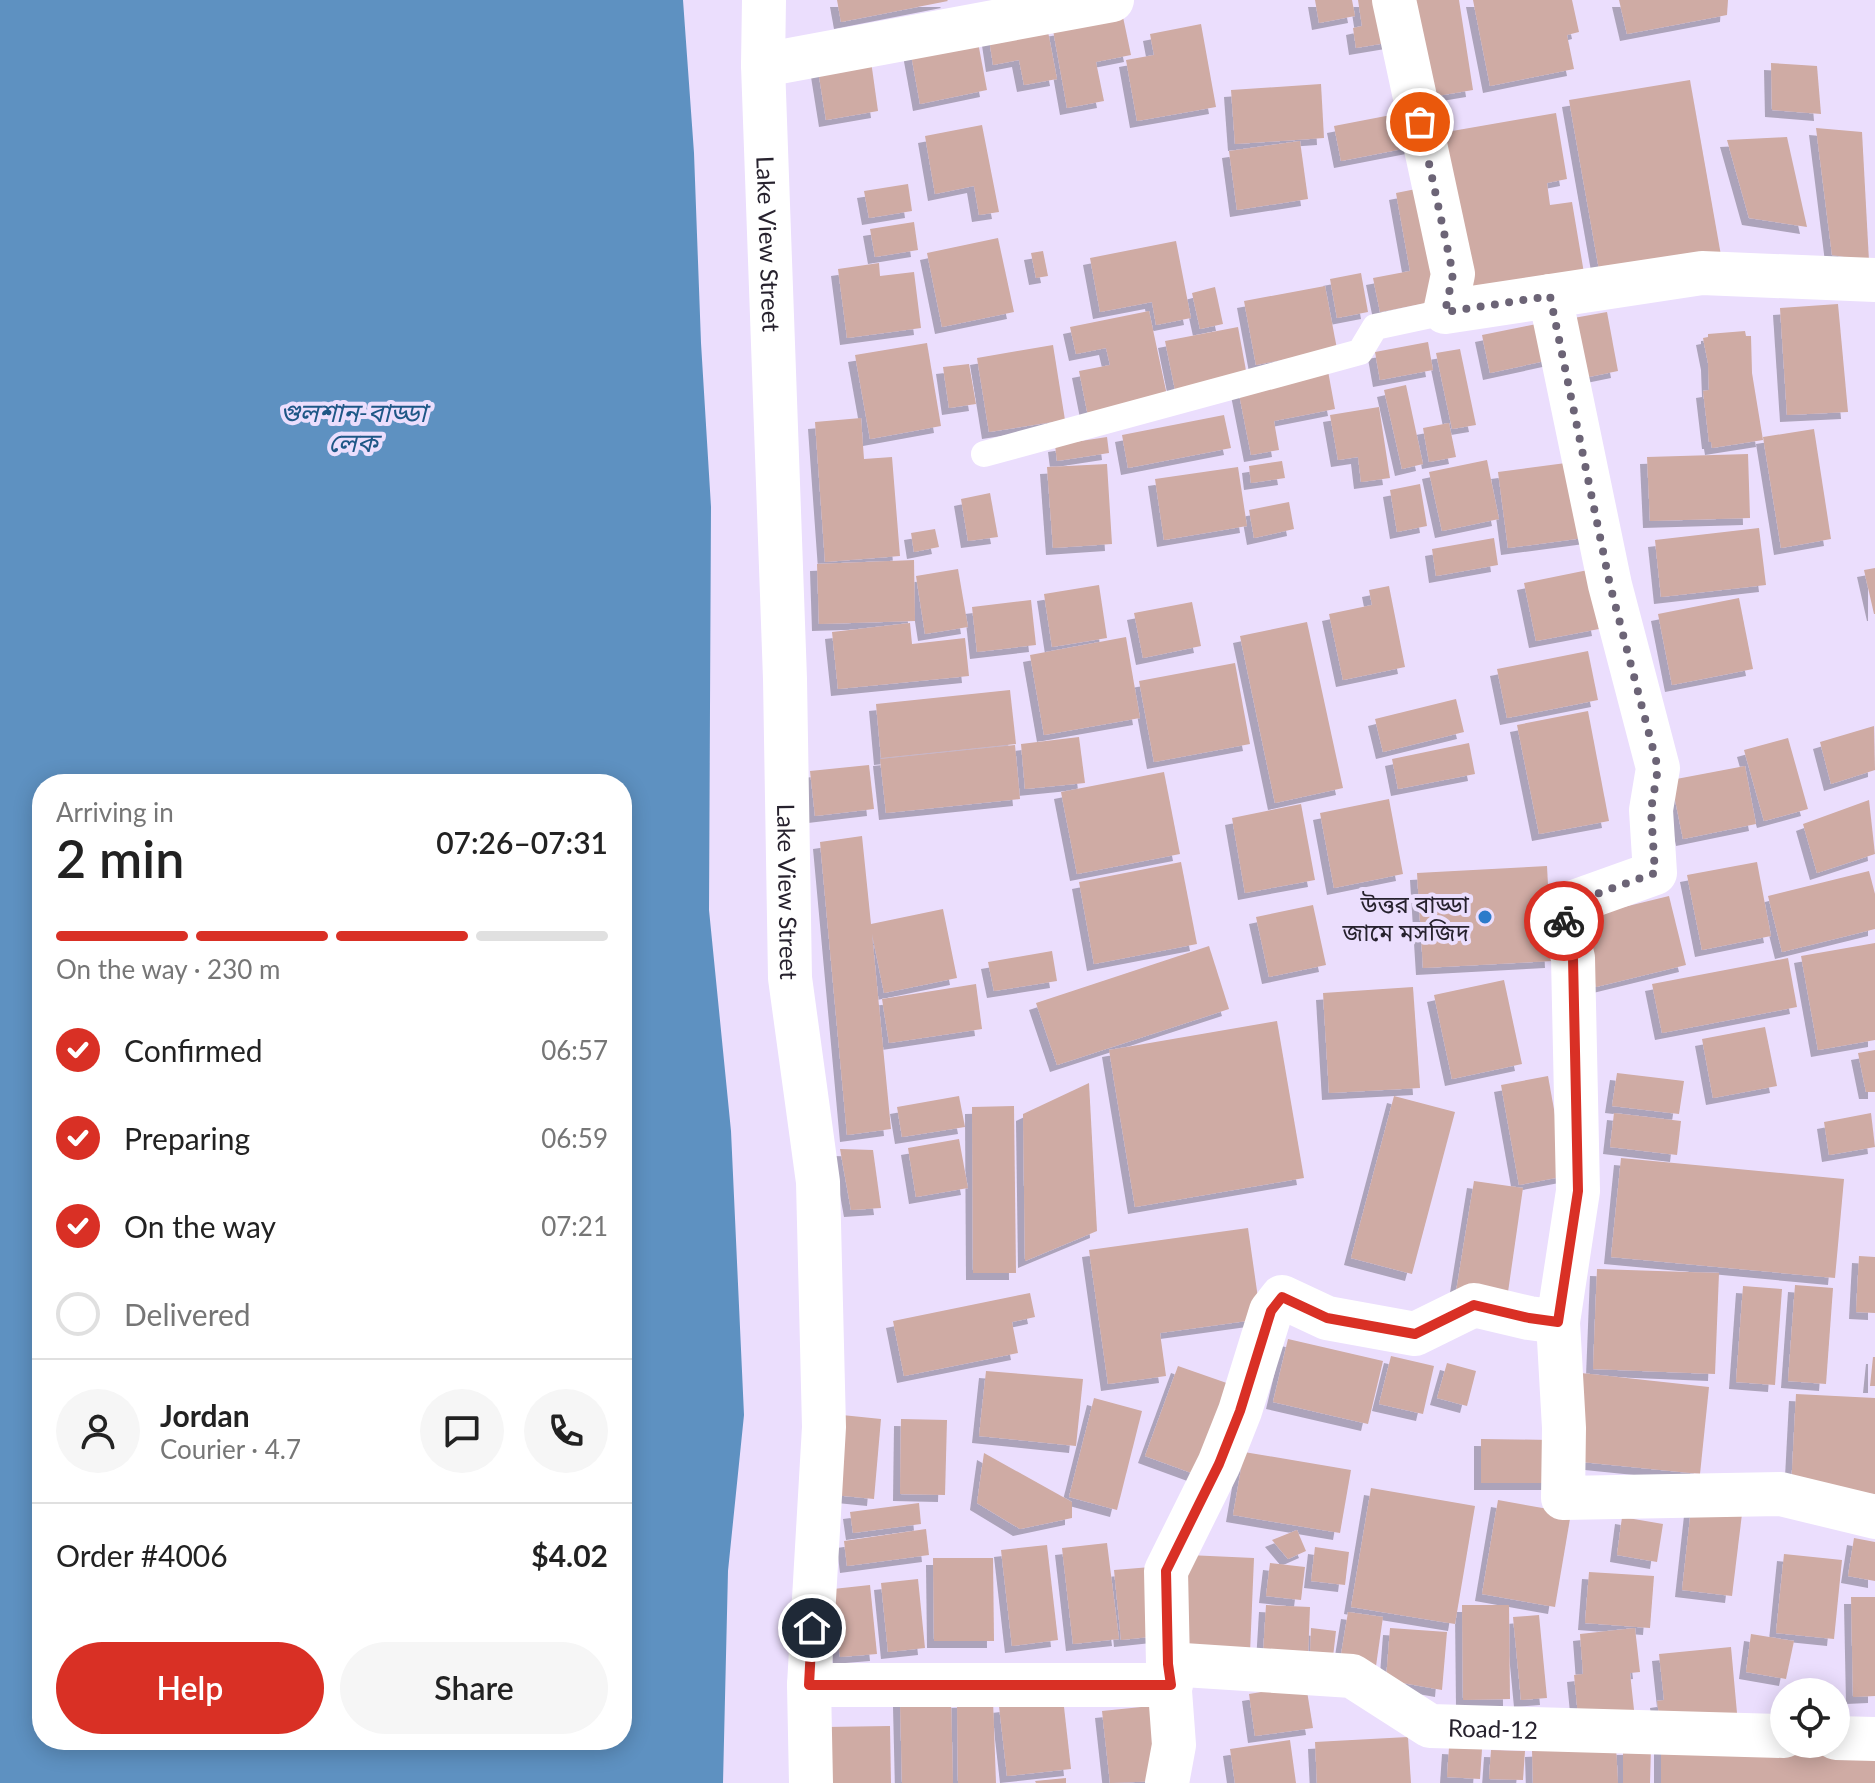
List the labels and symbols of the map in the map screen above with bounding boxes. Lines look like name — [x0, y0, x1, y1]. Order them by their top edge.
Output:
pin — [1386, 88, 1454, 156]
street label: Lake View Street — [752, 155, 787, 333]
water label: গুলশান-বাড্ডা লেক — [280, 396, 431, 458]
street label: Lake View Street — [773, 803, 805, 980]
courier — [1524, 881, 1604, 961]
place label: উত্তর বাড্ডা জামে মসজিদ — [1341, 889, 1470, 946]
marker: উত্তর বাড্ডা জামে মসজিদ — [1476, 908, 1494, 926]
pin — [778, 1594, 846, 1662]
street label: Road-12 — [1448, 1712, 1538, 1744]

